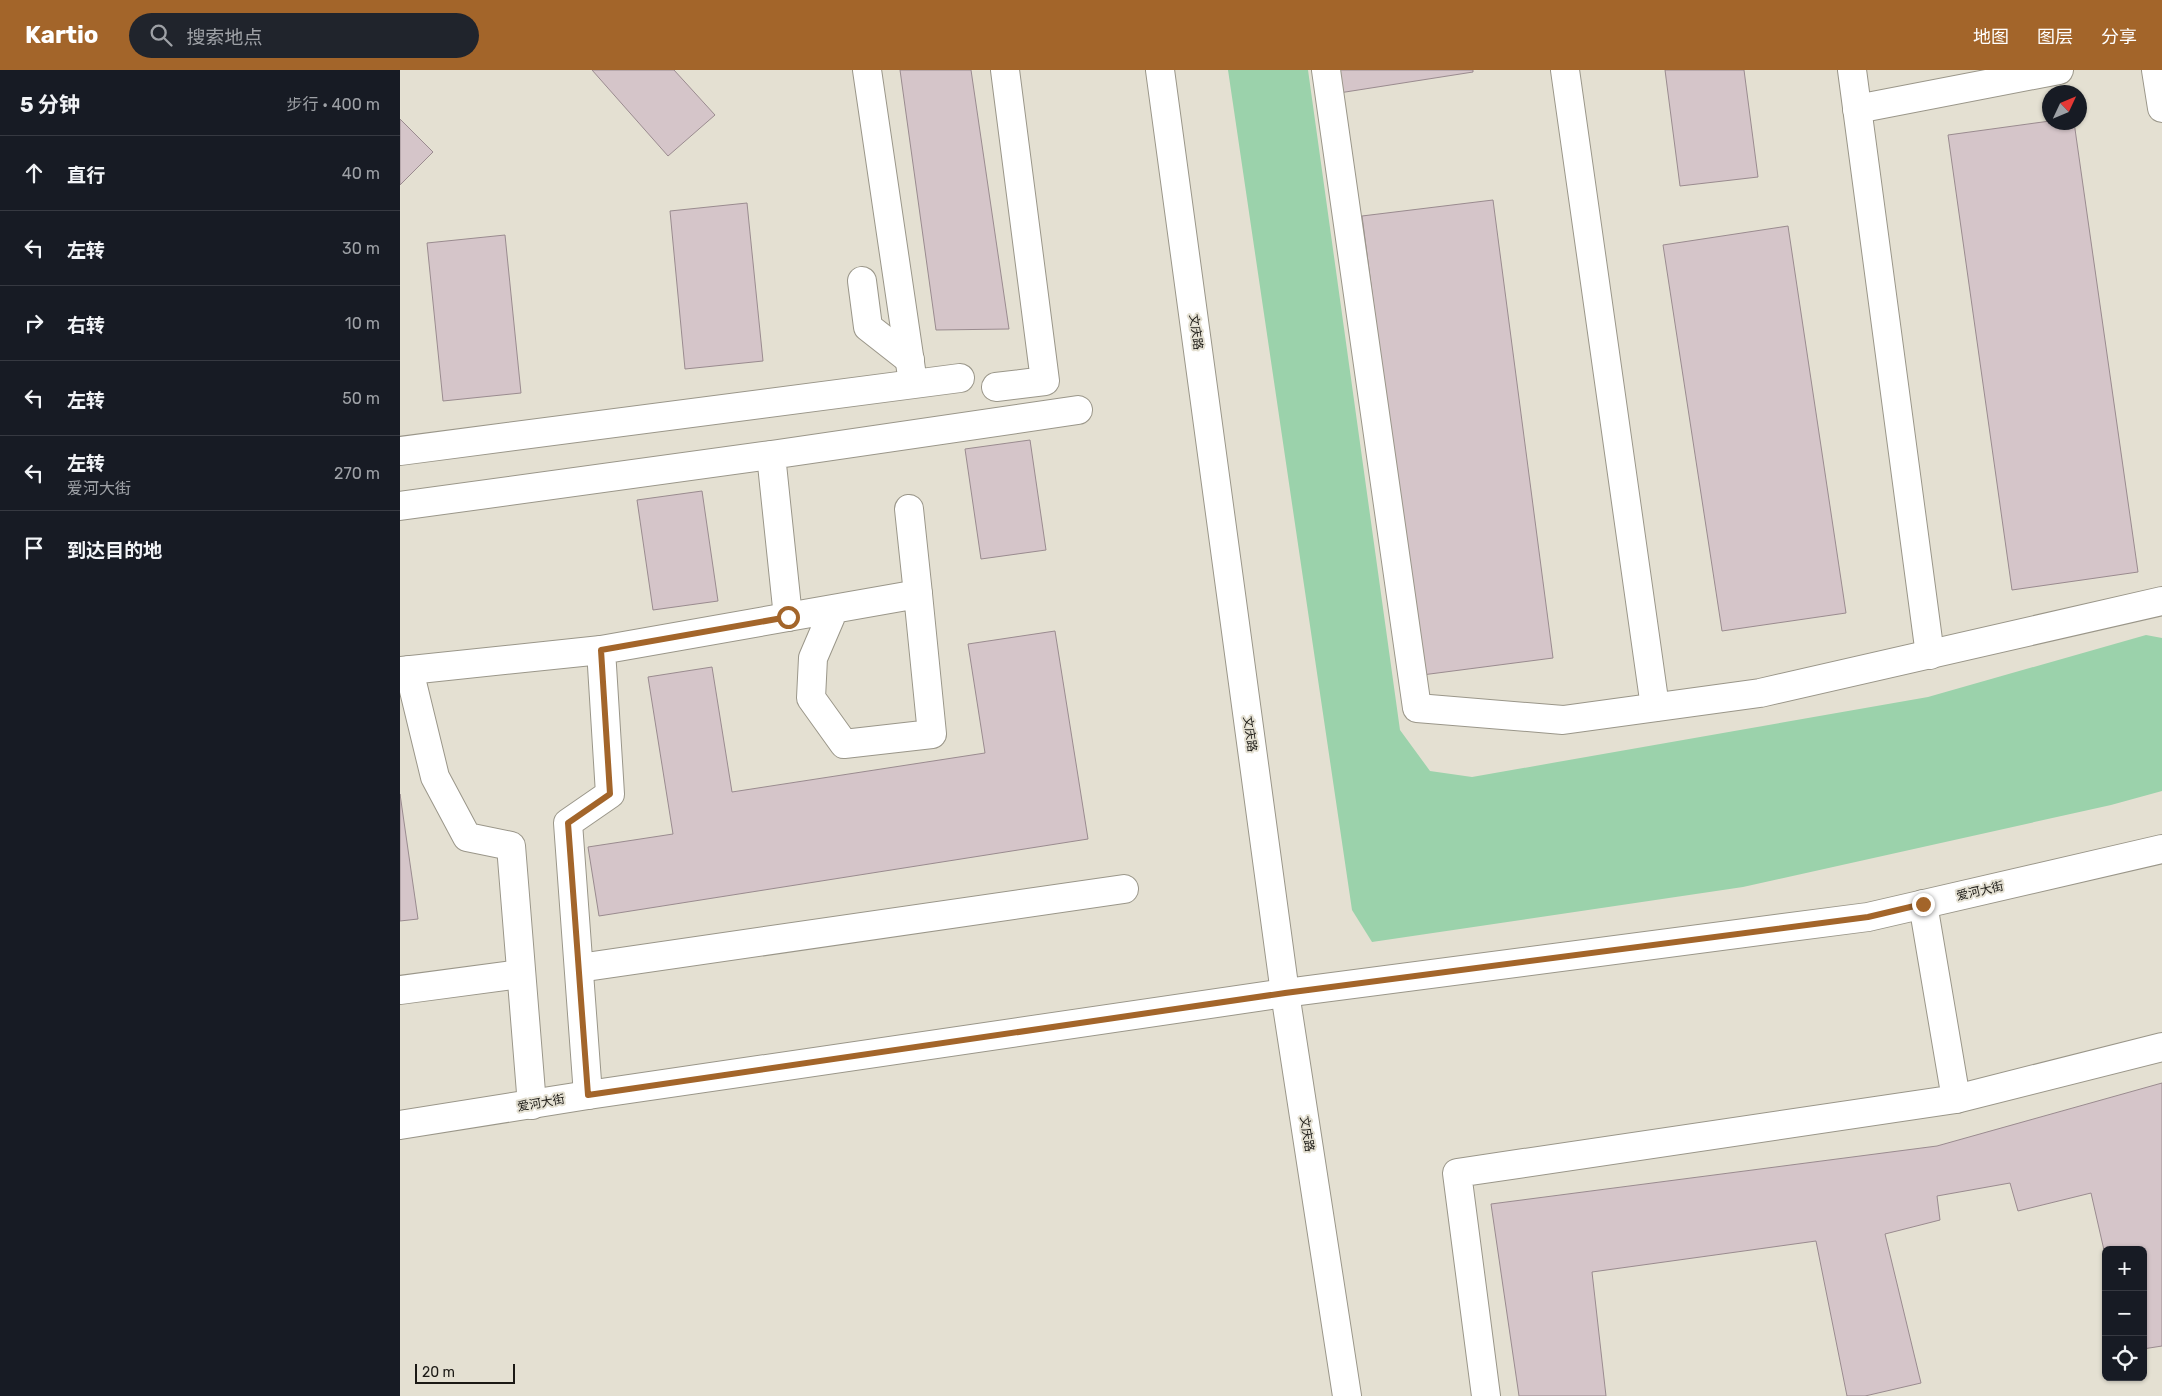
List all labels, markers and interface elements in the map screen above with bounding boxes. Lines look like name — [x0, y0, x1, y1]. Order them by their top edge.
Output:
search box — [129, 13, 479, 58]
text: Kartio — [25, 21, 99, 49]
icon: search — [147, 21, 175, 49]
text: 搜索地点 — [187, 26, 263, 49]
text: 地图 — [1973, 26, 2009, 48]
text: 图层 — [2037, 26, 2073, 48]
text: 分享 — [2101, 26, 2137, 48]
north arrow — [2042, 85, 2087, 130]
text: 5 分钟 — [20, 92, 80, 117]
text: 步行 · 400 m — [286, 95, 380, 114]
icon: ahead — [20, 159, 48, 187]
text: 直行 — [67, 164, 105, 187]
text: 40 m — [342, 164, 380, 183]
icon: left — [20, 234, 48, 262]
text: 左转 — [67, 239, 105, 262]
text: 30 m — [342, 239, 380, 258]
icon: right — [20, 309, 48, 337]
street label: 文庆路 — [1187, 313, 1205, 351]
text: 右转 — [67, 314, 105, 337]
text: 10 m — [345, 314, 380, 333]
icon: left — [20, 384, 48, 412]
text: 左转 — [67, 389, 105, 412]
text: 50 m — [342, 389, 380, 408]
text: 左转 — [67, 452, 105, 475]
icon: left — [20, 459, 48, 487]
text: 270 m — [334, 464, 380, 483]
text: 爱河大街 — [67, 479, 131, 498]
icon: arrive — [20, 534, 48, 562]
text: 到达目的地 — [67, 539, 162, 562]
route start — [777, 606, 800, 629]
street label: 文庆路 — [1241, 715, 1259, 753]
street label: 爱河大街 — [1955, 879, 2005, 903]
route end — [1912, 893, 1935, 916]
street label: 爱河大街 — [516, 1092, 566, 1114]
street label: 文庆路 — [1297, 1115, 1317, 1153]
map controls — [2102, 1246, 2147, 1381]
button: + — [2102, 1246, 2147, 1291]
button: − — [2102, 1291, 2147, 1336]
button: locate — [2102, 1336, 2147, 1381]
scale bar — [415, 1361, 515, 1384]
text: 20 m — [422, 1364, 455, 1381]

